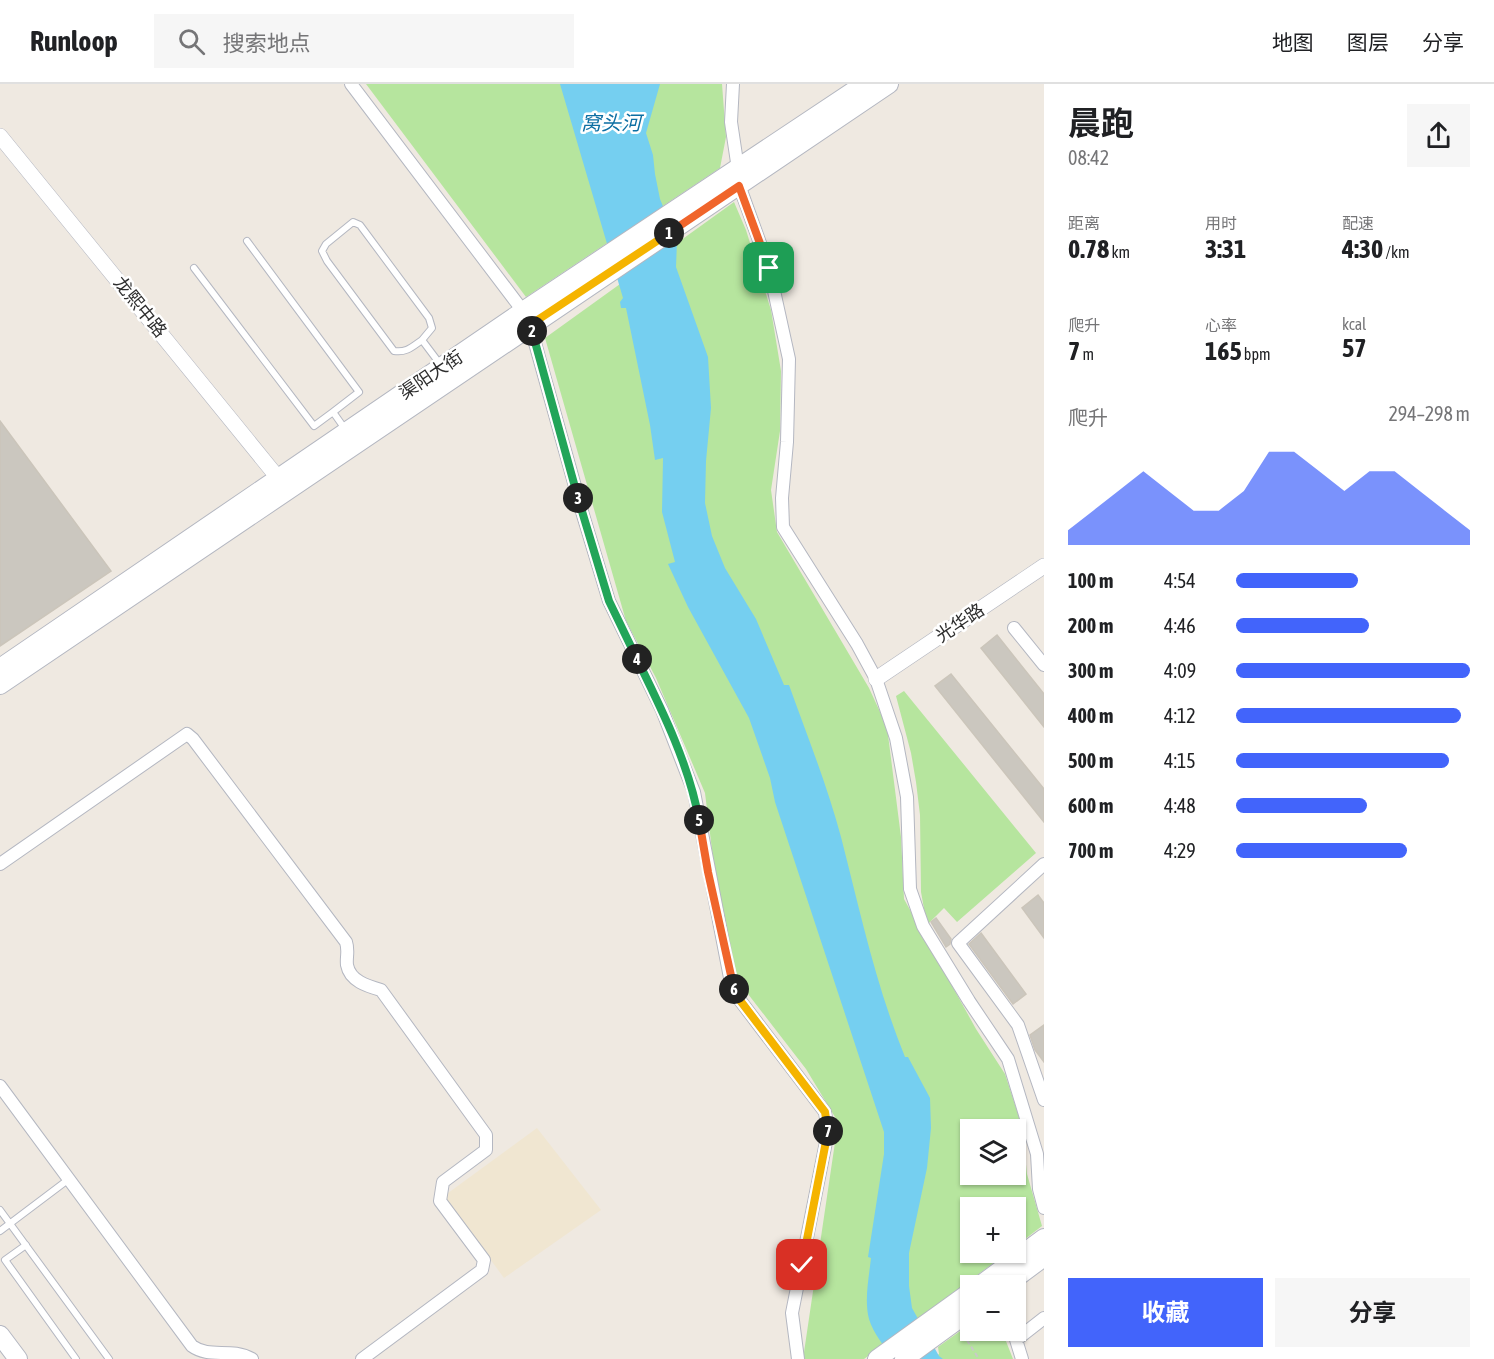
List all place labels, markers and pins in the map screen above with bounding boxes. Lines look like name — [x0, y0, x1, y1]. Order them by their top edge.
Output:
pin: 1 — [654, 218, 684, 248]
pin — [743, 242, 794, 293]
pin: 2 — [517, 316, 547, 346]
pin: 3 — [563, 483, 593, 513]
pin: 4 — [622, 644, 652, 674]
pin: 5 — [684, 805, 714, 835]
pin: 6 — [719, 974, 749, 1004]
pin: 7 — [813, 1116, 843, 1146]
pin — [776, 1239, 827, 1290]

